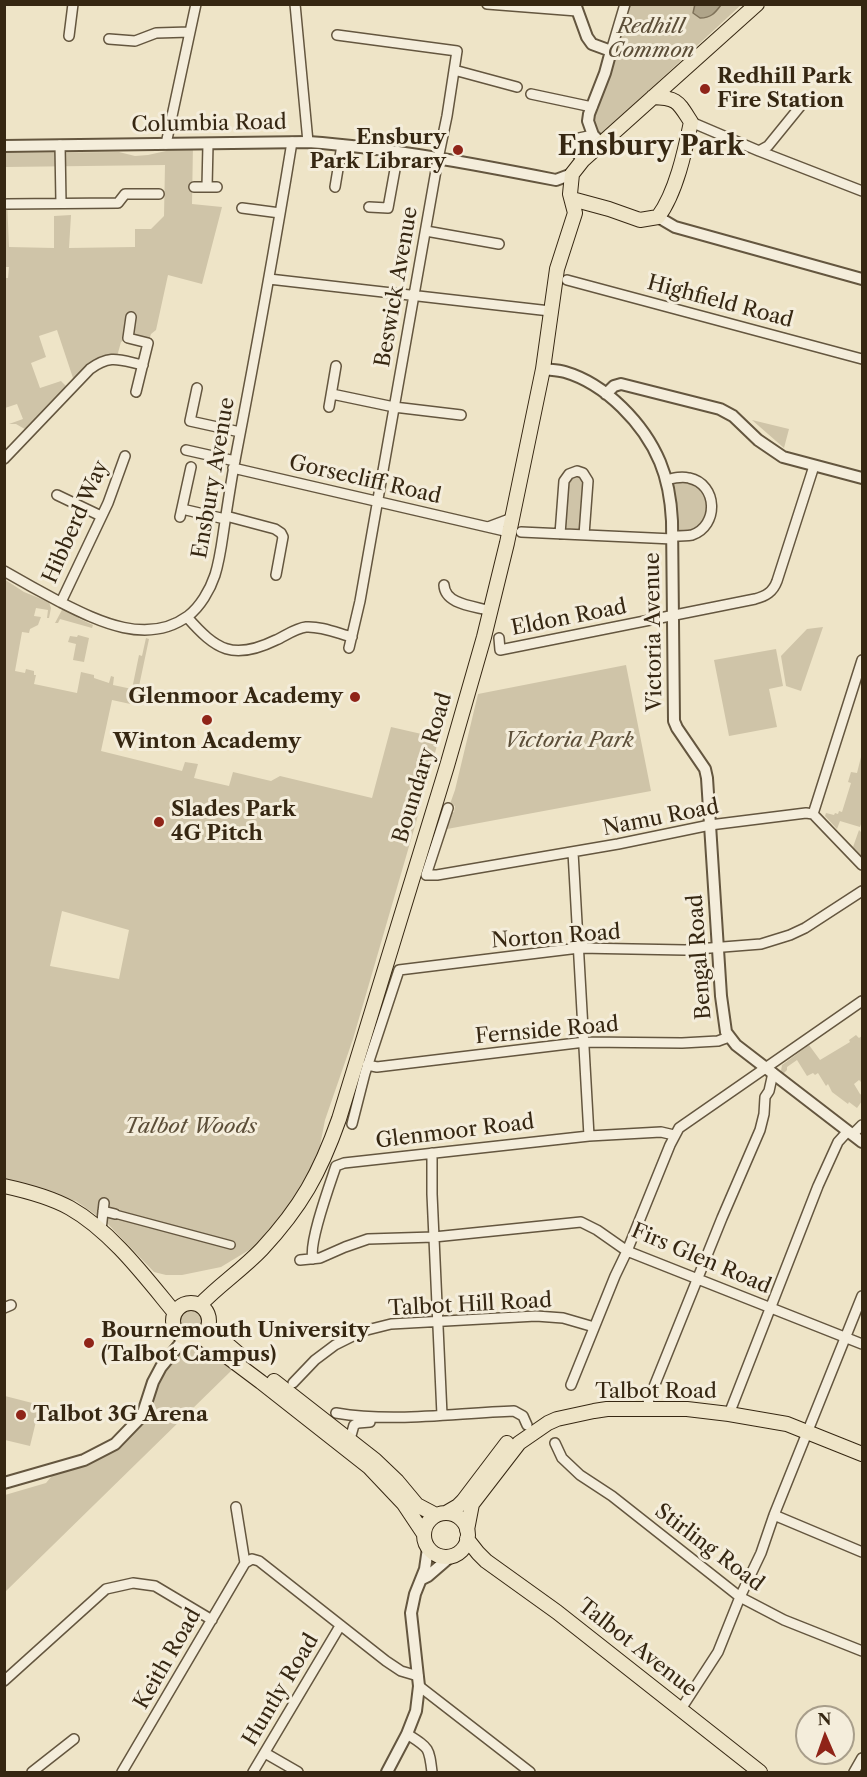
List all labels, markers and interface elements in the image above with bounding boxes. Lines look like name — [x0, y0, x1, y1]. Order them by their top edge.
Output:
park label: Redhill Common — [608, 14, 694, 64]
place label: Redhill Park Fire Station — [717, 64, 852, 114]
marker: Redhill Park Fire Station — [698, 82, 712, 96]
street label: Columbia Road — [131, 110, 287, 138]
place label: Ensbury Park Library — [309, 125, 446, 175]
district label: Ensbury Park — [557, 131, 745, 163]
marker: Ensbury Park Library — [451, 143, 465, 157]
street label: Beswick Avenue — [370, 205, 424, 369]
street label: Highfield Road — [644, 270, 796, 334]
street label: Ensbury Avenue — [187, 395, 241, 561]
street label: Gorsecliff Road — [287, 450, 443, 510]
street label: Hibberd Way — [38, 457, 114, 587]
street label: Victoria Avenue — [640, 552, 668, 712]
street label: Eldon Road — [509, 594, 629, 642]
place label: Glenmoor Academy — [128, 684, 343, 710]
marker: Glenmoor Academy — [348, 690, 362, 704]
street label: Boundary Road — [388, 690, 458, 846]
marker: Winton Academy — [200, 713, 214, 727]
park label: Victoria Park — [504, 728, 634, 754]
place label: Winton Academy — [113, 729, 301, 755]
street label: Namu Road — [601, 794, 721, 842]
place label: Slades Park 4G Pitch — [171, 797, 296, 847]
marker: Slades Park 4G Pitch — [152, 815, 166, 829]
street label: Bengal Road — [683, 894, 717, 1020]
street label: Norton Road — [491, 920, 621, 954]
street label: Fernside Road — [474, 1012, 620, 1050]
street label: Glenmoor Road — [374, 1110, 536, 1154]
park label: Talbot Woods — [125, 1114, 257, 1140]
street label: Firs Glen Road — [627, 1218, 775, 1300]
street label: Talbot Hill Road — [387, 1288, 553, 1322]
place label: Bournemouth University (Talbot Campus) — [101, 1318, 369, 1368]
marker: Bournemouth University (Talbot Campus) — [82, 1336, 96, 1350]
street label: Talbot Road — [595, 1379, 717, 1405]
place label: Talbot 3G Arena — [33, 1402, 208, 1428]
marker: Talbot 3G Arena — [14, 1408, 28, 1422]
street label: Stirling Road — [650, 1499, 768, 1597]
street label: Talbot Avenue — [572, 1594, 702, 1702]
street label: Keith Road — [129, 1604, 207, 1714]
street label: Huntly Road — [238, 1629, 324, 1751]
north arrow — [795, 1705, 855, 1765]
text: N — [817, 1709, 832, 1729]

